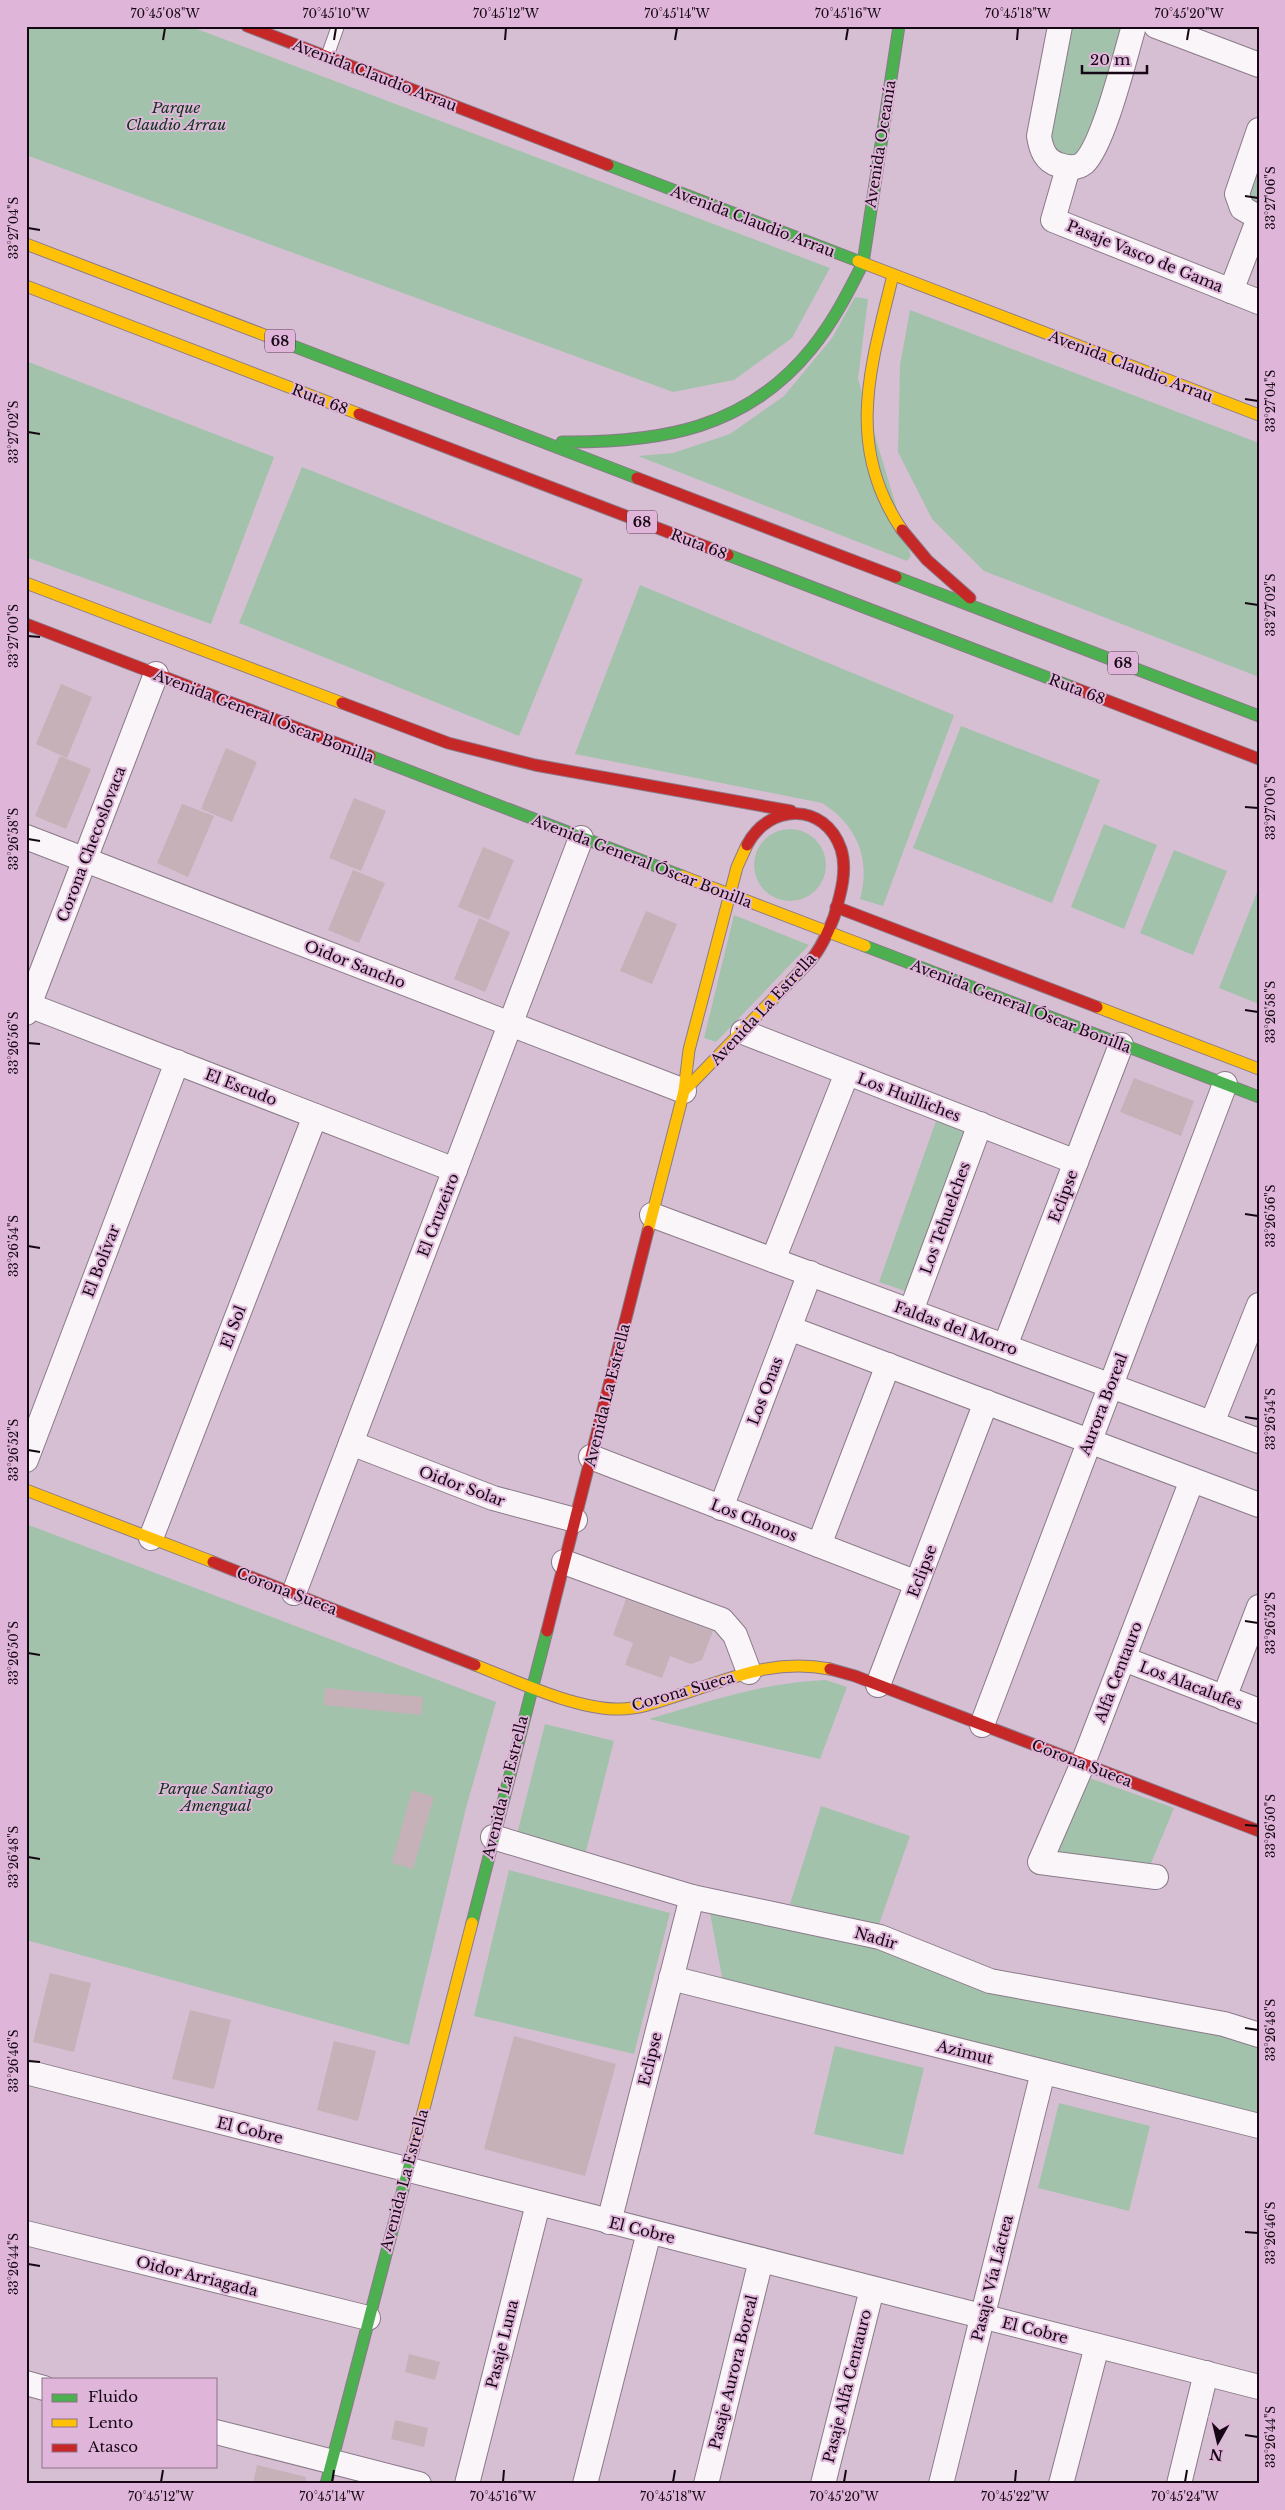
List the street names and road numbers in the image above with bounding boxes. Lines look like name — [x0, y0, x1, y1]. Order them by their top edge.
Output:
street label: Avenida Claudio Arrau — [289, 35, 460, 115]
street label: Avenida Oceanía — [860, 78, 900, 210]
street label: Avenida Claudio Arrau — [667, 181, 838, 261]
street label: Pasaje Vasco de Gama — [1064, 216, 1227, 296]
street label: Avenida Claudio Arrau — [1045, 326, 1216, 406]
road number: 68 — [265, 330, 295, 352]
street label: Ruta 68 — [289, 380, 351, 418]
road number: 68 — [627, 511, 657, 534]
street label: Ruta 68 — [668, 525, 730, 563]
road number: 68 — [1108, 651, 1138, 674]
street label: Avenida General Óscar Bonilla — [150, 665, 378, 767]
street label: Ruta 68 — [1046, 670, 1108, 708]
street label: Corona Checoslovaca — [53, 763, 130, 924]
street label: Avenida General Óscar Bonilla — [528, 810, 756, 912]
street label: Oidor Sancho — [302, 936, 408, 992]
street label: Avenida La Estrella — [705, 948, 820, 1070]
street label: Avenida General Óscar Bonilla — [907, 955, 1135, 1057]
street label: El Escudo — [202, 1065, 280, 1110]
street label: Los Huilliches — [855, 1069, 964, 1126]
street label: Los Tehuelches — [916, 1159, 974, 1277]
street label: Eclipse — [1044, 1167, 1082, 1225]
street label: El Cruzeiro — [413, 1170, 463, 1260]
street label: El Bolívar — [79, 1221, 124, 1300]
street label: Faldas del Morro — [892, 1297, 1020, 1359]
street label: El Sol — [216, 1303, 250, 1351]
street label: Avenida La Estrella — [580, 1321, 634, 1469]
street label: Aurora Boreal — [1074, 1350, 1131, 1459]
street label: Los Onas — [743, 1354, 787, 1428]
street label: Oidor Solar — [416, 1462, 508, 1511]
street label: Los Chonos — [708, 1495, 800, 1545]
street label: Eclipse — [903, 1542, 941, 1600]
street label: Corona Sueca — [234, 1563, 341, 1619]
street label: Alfa Centauro — [1090, 1619, 1146, 1726]
street label: Los Alacalufes — [1137, 1657, 1245, 1713]
street label: Corona Sueca — [629, 1667, 737, 1715]
street label: Avenida La Estrella — [478, 1713, 532, 1861]
street label: Corona Sueca — [1029, 1735, 1136, 1791]
street label: Nadir — [852, 1923, 900, 1953]
street label: Eclipse — [634, 2030, 666, 2088]
street label: Azimut — [934, 2036, 995, 2068]
street label: Avenida La Estrella — [376, 2106, 432, 2254]
street label: El Cobre — [215, 2113, 285, 2147]
street label: Pasaje Vía Láctea — [967, 2212, 1017, 2343]
street label: El Cobre — [607, 2213, 677, 2247]
street label: Oidor Arriagada — [134, 2252, 260, 2300]
street label: Pasaje Aurora Boreal — [705, 2293, 761, 2451]
street label: Pasaje Luna — [482, 2297, 522, 2390]
street label: Pasaje Alfa Centauro — [819, 2307, 875, 2465]
street label: El Cobre — [1000, 2313, 1070, 2347]

